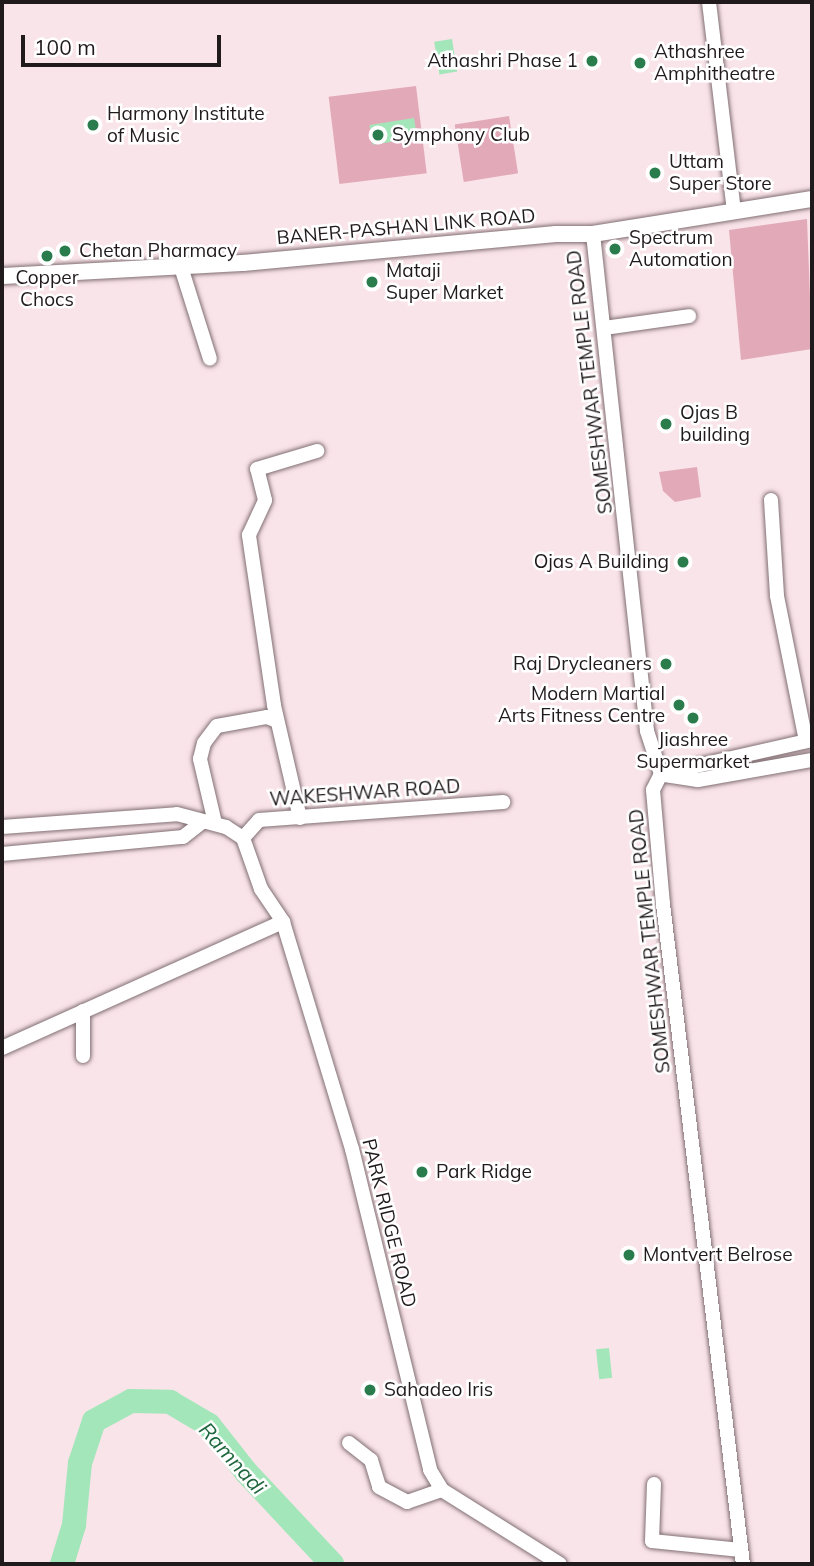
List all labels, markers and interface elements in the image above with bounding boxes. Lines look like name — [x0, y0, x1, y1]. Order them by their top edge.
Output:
scale bar — [24, 21, 224, 65]
text: 100 m — [34, 34, 96, 60]
place label: Athashree Amphitheatre — [654, 41, 775, 85]
place label: Athashri Phase 1 — [427, 50, 578, 72]
marker: Athashri Phase 1 — [584, 53, 600, 69]
marker: Athashree Amphitheatre — [632, 55, 648, 71]
place label: Harmony Institute of Music — [107, 103, 265, 147]
marker: Harmony Institute of Music — [85, 117, 101, 133]
place label: Symphony Club — [392, 124, 530, 146]
marker: Symphony Club — [370, 127, 386, 143]
place label: Uttam Super Store — [669, 151, 772, 195]
marker: Uttam Super Store — [647, 165, 663, 181]
street label: BANER-PASHAN LINK ROAD — [276, 204, 536, 250]
place label: Spectrum Automation — [629, 227, 733, 271]
place label: Chetan Pharmacy — [79, 240, 237, 262]
marker: Spectrum Automation — [607, 241, 623, 257]
marker: Chetan Pharmacy — [57, 243, 73, 259]
marker: Copper Chocs — [39, 248, 55, 264]
street label: SOMESHWAR TEMPLE ROAD — [562, 249, 618, 515]
place label: Mataji Super Market — [386, 260, 504, 304]
place label: Copper Chocs — [15, 267, 79, 311]
marker: Mataji Super Market — [364, 274, 380, 290]
place label: Ojas B building — [680, 402, 750, 446]
marker: Ojas B building — [658, 416, 674, 432]
place label: Ojas A Building — [534, 551, 669, 573]
marker: Ojas A Building — [675, 554, 691, 570]
place label: Raj Drycleaners — [513, 653, 652, 675]
marker: Raj Drycleaners — [658, 656, 674, 672]
place label: Modern Martial Arts Fitness Centre — [498, 683, 665, 727]
marker: Modern Martial Arts Fitness Centre — [671, 697, 687, 713]
marker: Jiashree Supermarket — [685, 710, 701, 726]
place label: Jiashree Supermarket — [637, 729, 749, 773]
street label: WAKESHWAR ROAD — [269, 775, 461, 811]
street label: SOMESHWAR TEMPLE ROAD — [625, 808, 675, 1074]
street label: PARK RIDGE ROAD — [357, 1136, 421, 1310]
place label: Park Ridge — [436, 1161, 532, 1183]
marker: Park Ridge — [414, 1164, 430, 1180]
place label: Montvert Belrose — [643, 1244, 793, 1266]
marker: Montvert Belrose — [621, 1247, 637, 1263]
place label: Sahadeo Iris — [384, 1379, 493, 1401]
marker: Sahadeo Iris — [362, 1382, 378, 1398]
water label: Ramnadi — [194, 1417, 272, 1499]

